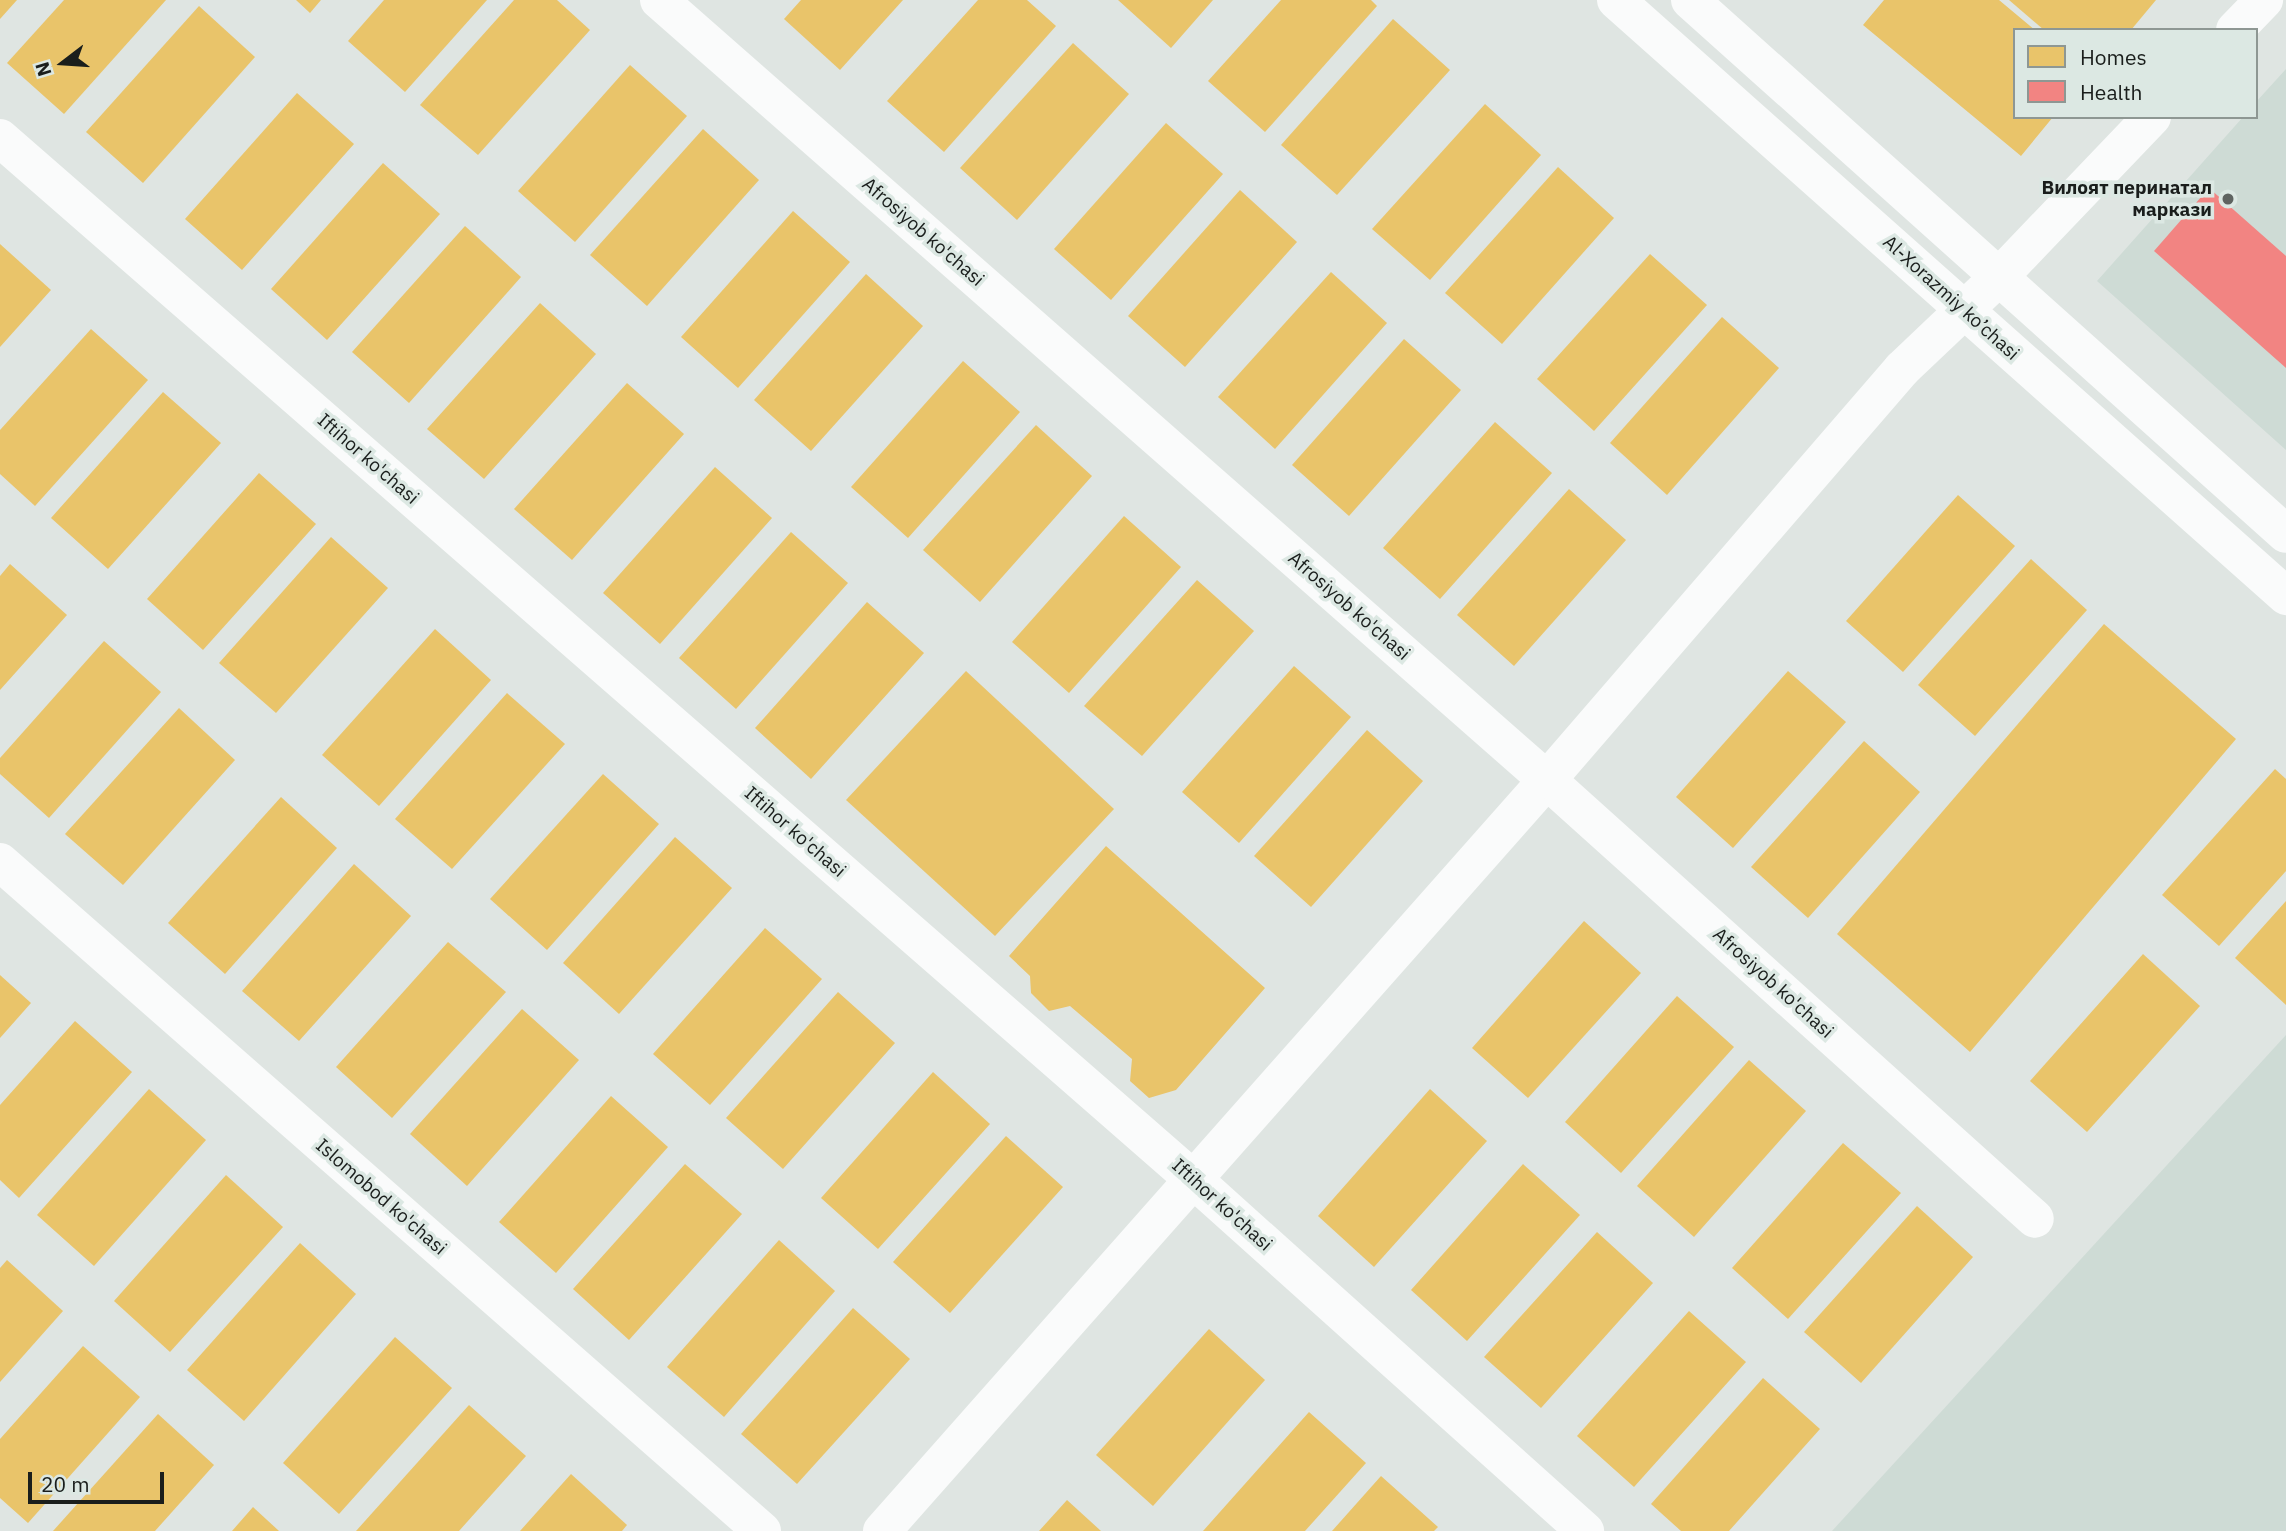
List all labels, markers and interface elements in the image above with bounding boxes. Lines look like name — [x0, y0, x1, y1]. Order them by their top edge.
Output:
north arrow — [28, 28, 98, 98]
legend — [2013, 28, 2258, 119]
text: Homes — [2080, 43, 2147, 71]
text: N — [29, 59, 56, 79]
text: Health — [2080, 78, 2143, 106]
street label: Afrosiyob ko'chasi — [857, 173, 989, 291]
place label: Вилоят перинатал маркази — [2041, 177, 2212, 221]
marker: Вилоят перинатал маркази — [2218, 189, 2238, 209]
street label: Al-Xorazmiy ko’chasi — [1878, 231, 2024, 365]
street label: Iftihor ko'chasi — [313, 409, 423, 509]
street label: Afrosiyob ko'chasi — [1283, 547, 1415, 665]
street label: Iftihor ko'chasi — [740, 782, 850, 882]
street label: Afrosiyob ko'chasi — [1708, 923, 1838, 1043]
street label: Islomobod ko'chasi — [311, 1134, 451, 1260]
street label: Iftihor ko'chasi — [1167, 1154, 1277, 1256]
scale bar — [32, 1458, 168, 1502]
text: 20 m — [41, 1470, 90, 1498]

